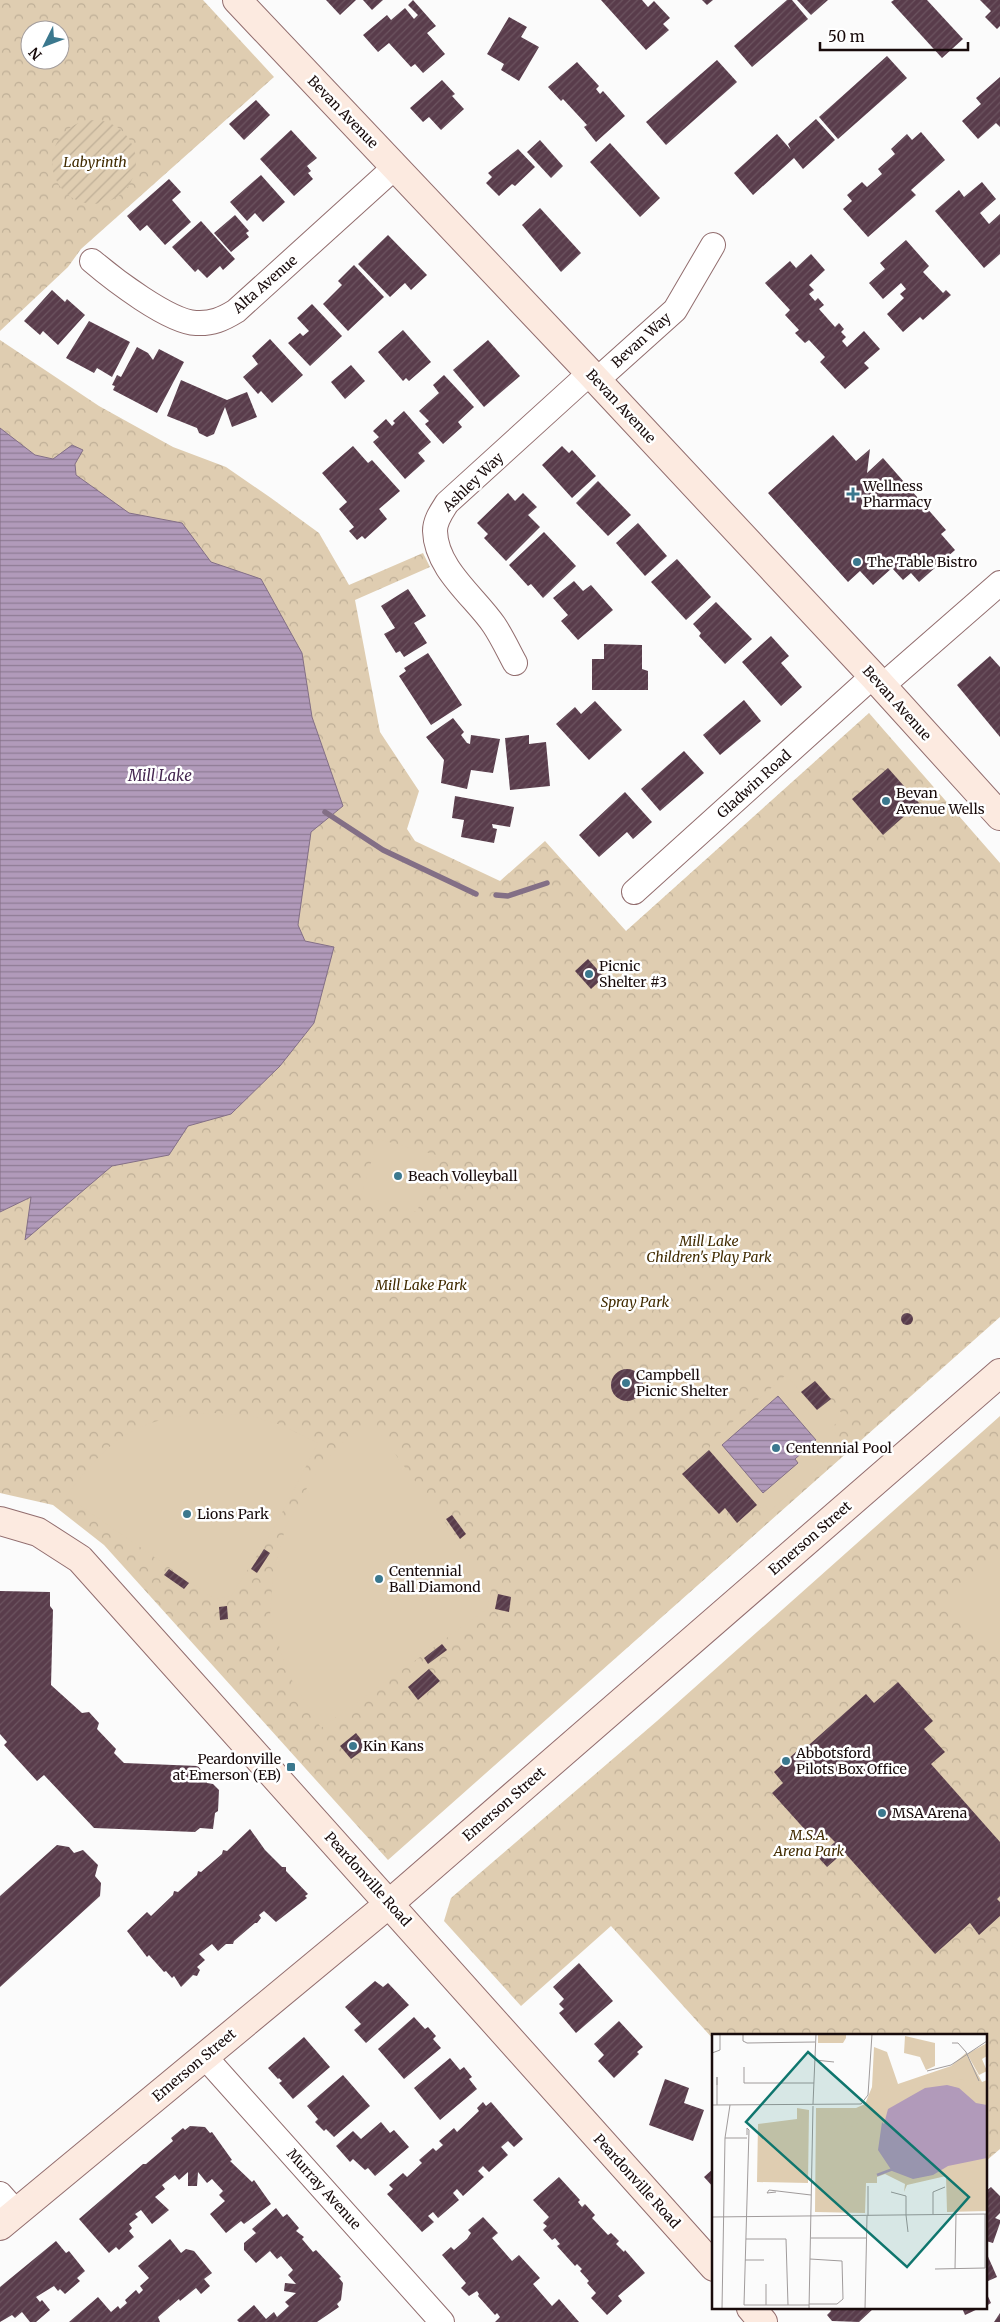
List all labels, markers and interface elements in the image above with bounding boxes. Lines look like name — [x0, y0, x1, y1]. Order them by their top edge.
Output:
north arrow — [20, 20, 70, 70]
scale bar — [820, 20, 968, 52]
text: 50 m — [828, 27, 865, 46]
text: N — [25, 44, 46, 64]
street label: Bevan Avenue — [304, 72, 382, 152]
park label: Labyrinth — [63, 153, 127, 171]
street label: Alta Avenue — [228, 251, 301, 318]
street label: Bevan Way — [608, 308, 675, 371]
street label: Bevan Avenue — [582, 365, 660, 447]
street label: Ashley Way — [438, 448, 508, 516]
place label: Wellness Pharmacy — [862, 477, 932, 511]
marker: Wellness Pharmacy — [847, 488, 859, 500]
place label: The Table Bistro — [867, 553, 977, 571]
marker: The Table Bistro — [851, 556, 863, 568]
street label: Bevan Avenue — [859, 662, 935, 744]
street label: Gladwin Road — [713, 746, 795, 822]
water label: Mill Lake — [127, 766, 192, 785]
place label: Bevan Avenue Wells — [895, 784, 985, 818]
marker: Bevan Avenue Wells — [880, 795, 892, 807]
place label: Picnic Shelter #3 — [599, 957, 667, 991]
marker: Picnic Shelter #3 — [583, 968, 595, 980]
place label: Beach Volleyball — [408, 1167, 518, 1185]
marker: Beach Volleyball — [392, 1170, 404, 1182]
park label: Mill Lake Children's Play Park — [646, 1232, 772, 1266]
park label: Mill Lake Park — [374, 1276, 467, 1294]
park label: Spray Park — [601, 1293, 670, 1311]
place label: Campbell Picnic Shelter — [636, 1366, 728, 1400]
marker: Campbell Picnic Shelter — [620, 1377, 632, 1389]
place label: Centennial Pool — [786, 1439, 893, 1457]
marker: Centennial Pool — [770, 1442, 782, 1454]
street label: Emerson Street — [765, 1497, 855, 1579]
place label: Lions Park — [197, 1505, 269, 1523]
marker: Lions Park — [181, 1508, 193, 1520]
place label: Centennial Ball Diamond — [389, 1562, 481, 1596]
marker: Centennial Ball Diamond — [373, 1573, 385, 1585]
place label: Kin Kans — [363, 1737, 424, 1755]
marker: Kin Kans — [347, 1740, 359, 1752]
place label: Abbotsford Pilots Box Office — [795, 1744, 907, 1778]
place label: Peardonville at Emerson (EB) — [173, 1750, 281, 1784]
marker: Abbotsford Pilots Box Office — [780, 1755, 792, 1767]
marker: Peardonville at Emerson (EB) — [285, 1761, 297, 1773]
street label: Emerson Street — [459, 1763, 549, 1845]
place label: MSA Arena — [892, 1804, 968, 1822]
marker: MSA Arena — [876, 1807, 888, 1819]
park label: M.S.A. Arena Park — [773, 1826, 845, 1860]
street label: Peardonville Road — [321, 1828, 416, 1930]
street label: Emerson Street — [148, 2024, 240, 2105]
inset map — [712, 2034, 988, 2310]
street label: Peardonville Road — [590, 2130, 685, 2232]
street label: Murray Avenue — [283, 2145, 365, 2233]

